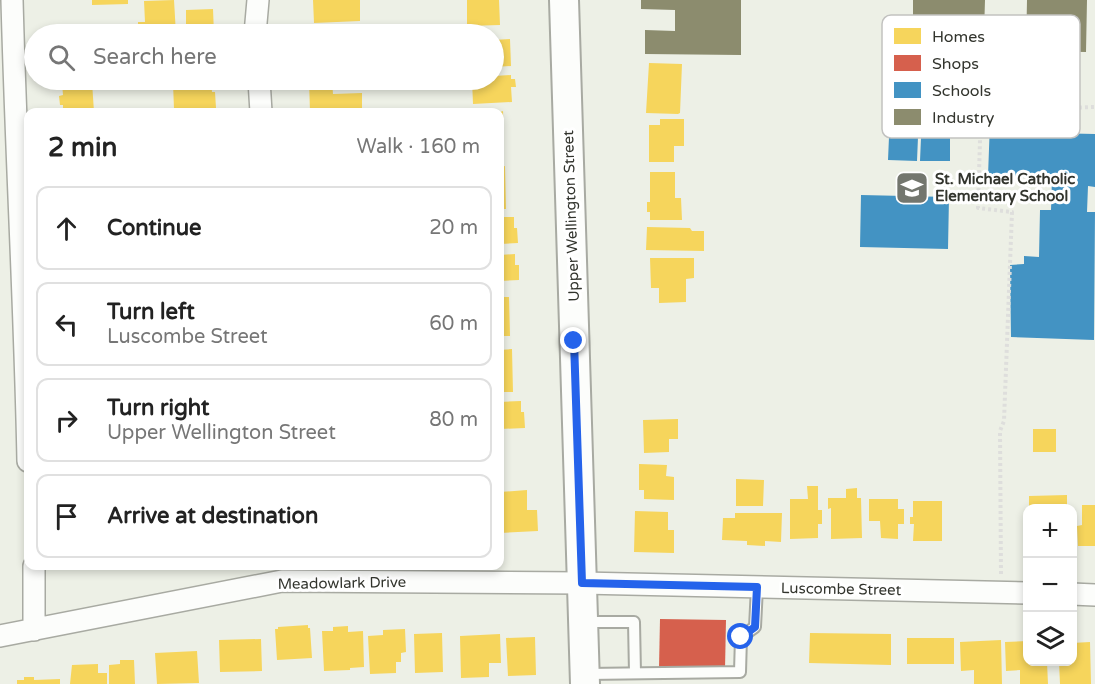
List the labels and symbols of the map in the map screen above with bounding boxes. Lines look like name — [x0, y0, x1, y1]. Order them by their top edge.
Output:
legend — [882, 15, 1080, 138]
text: Homes — [932, 27, 985, 47]
text: Shops — [932, 54, 979, 74]
text: Schools — [932, 81, 991, 101]
text: Industry — [932, 108, 995, 128]
street label: Upper Wellington Street — [559, 130, 583, 302]
school or university icon: St. Michael Catholic Elementary School — [894, 170, 930, 206]
place label: St. Michael Catholic Elementary School — [935, 170, 1075, 206]
route end — [560, 327, 586, 353]
street label: Meadowlark Drive — [278, 573, 406, 593]
street label: Luscombe Street — [781, 579, 902, 599]
route start — [727, 623, 753, 649]

